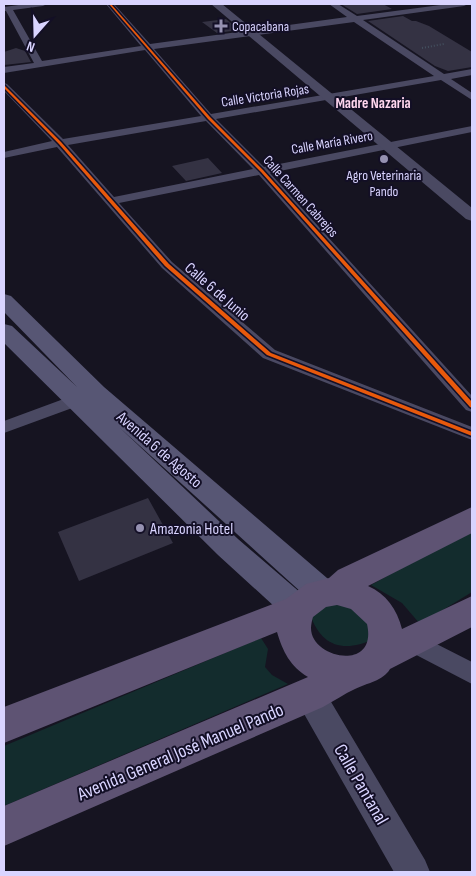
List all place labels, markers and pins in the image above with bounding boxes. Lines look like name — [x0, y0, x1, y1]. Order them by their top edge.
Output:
place label: Copacabana — [232, 18, 289, 35]
marker: Copacabana — [214, 19, 228, 33]
marker: Agro Veterinaria Pando — [378, 153, 390, 165]
place label: Agro Veterinaria Pando — [346, 167, 421, 200]
place label: Amazonia Hotel — [149, 520, 233, 539]
marker: Amazonia Hotel — [134, 522, 146, 534]

